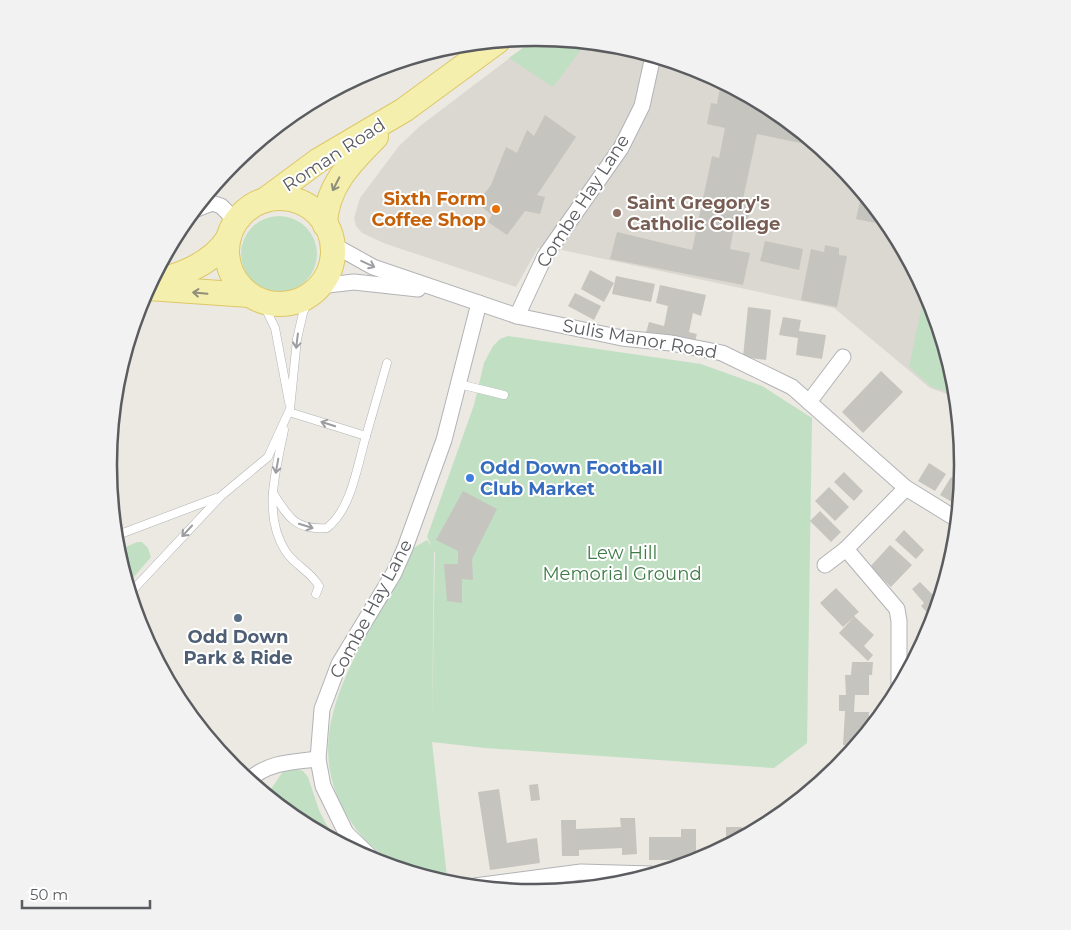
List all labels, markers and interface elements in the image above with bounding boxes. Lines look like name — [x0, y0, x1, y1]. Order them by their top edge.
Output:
street label: Roman Road — [279, 114, 389, 196]
street label: Combe Hay Lane — [532, 130, 634, 272]
one-way arrow — [331, 176, 340, 191]
place label: Sixth Form Coffee Shop — [372, 188, 486, 231]
place label: Saint Gregory's Catholic College — [627, 192, 780, 235]
marker: Sixth Form Coffee Shop — [490, 203, 502, 215]
marker: Saint Gregory's Catholic College — [611, 207, 623, 219]
one-way arrow — [360, 260, 375, 270]
one-way arrow — [192, 288, 208, 298]
street label: Sulis Manor Road — [561, 315, 719, 363]
one-way arrow — [292, 333, 302, 349]
one-way arrow — [320, 419, 336, 429]
place label: Odd Down Football Club Market — [480, 457, 663, 500]
one-way arrow — [271, 458, 281, 474]
marker: Odd Down Football Club Market — [464, 472, 476, 484]
one-way arrow — [298, 522, 314, 532]
one-way arrow — [181, 525, 193, 538]
street label: Combe Hay Lane — [325, 536, 417, 682]
park label: Lew Hill Memorial Ground — [542, 542, 702, 585]
marker: Odd Down Park & Ride — [232, 612, 244, 624]
place label: Odd Down Park & Ride — [183, 626, 293, 669]
scale bar — [22, 878, 150, 910]
text: 50 m — [30, 885, 68, 904]

